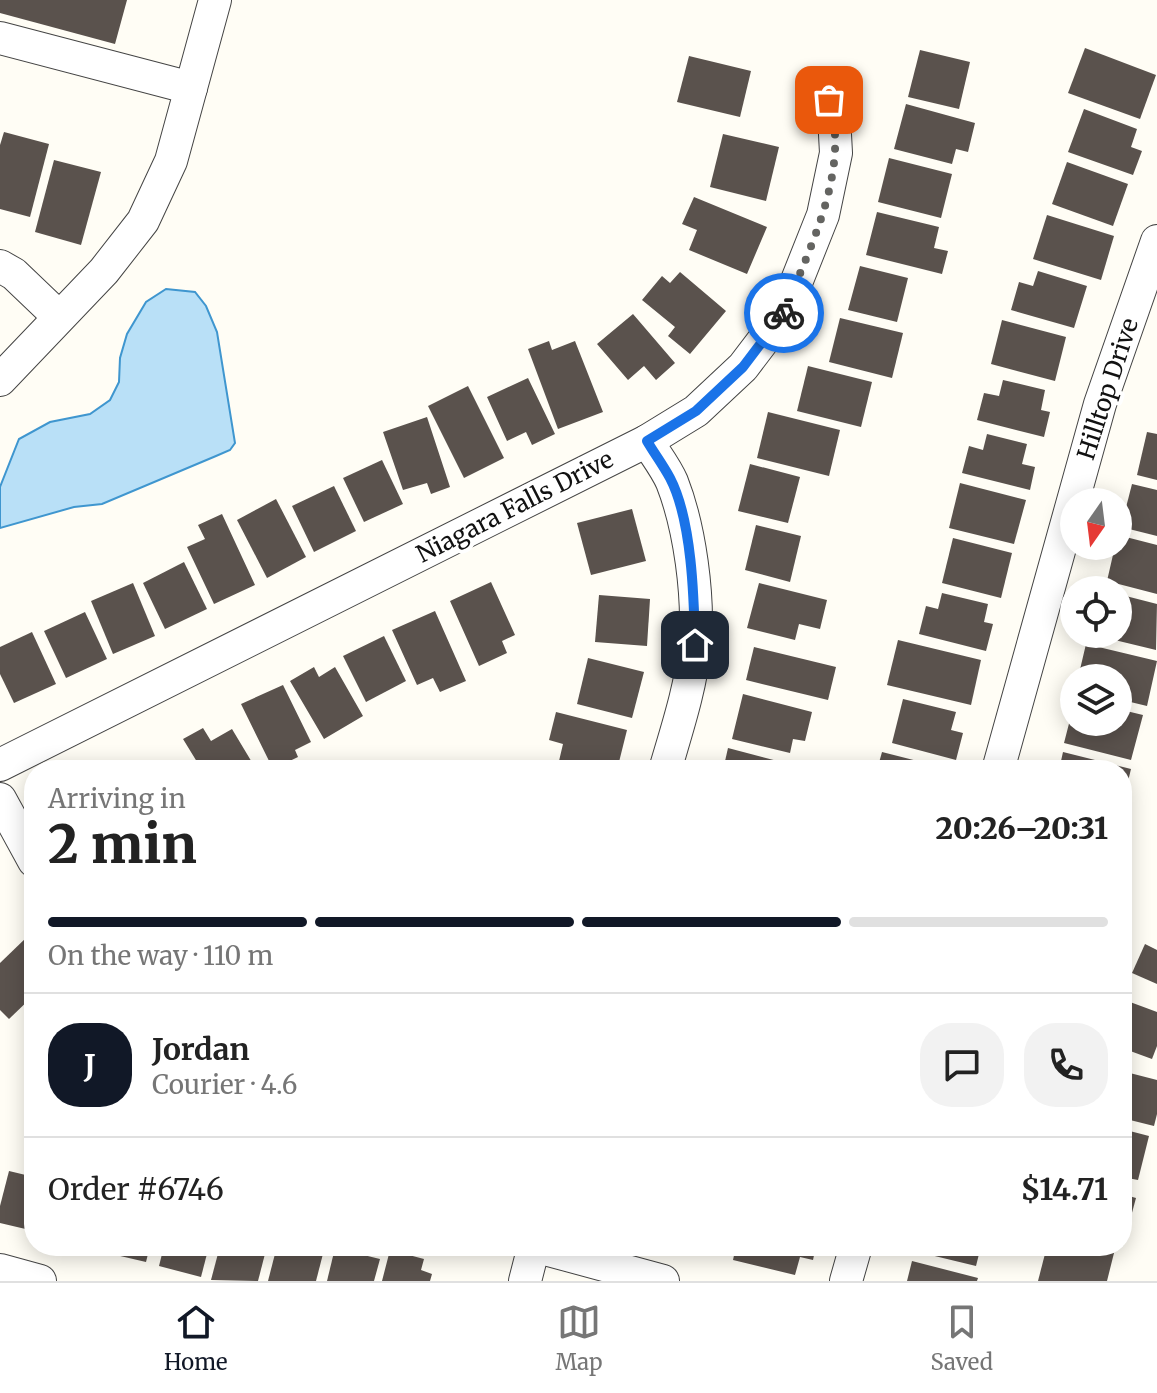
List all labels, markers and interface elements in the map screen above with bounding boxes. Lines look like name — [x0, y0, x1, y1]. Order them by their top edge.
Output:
pin — [795, 66, 863, 134]
icon: bag — [807, 78, 851, 122]
courier — [744, 273, 824, 353]
icon: bike — [762, 291, 806, 335]
street label: Hilltop Drive — [1070, 314, 1145, 464]
street label: Niagara Falls Drive — [411, 444, 618, 570]
north arrow — [1060, 488, 1132, 560]
map controls — [1060, 488, 1132, 736]
button: locate — [1060, 576, 1132, 648]
pin — [661, 611, 729, 679]
icon: home — [673, 623, 717, 667]
button: layers — [1060, 664, 1132, 736]
text: Arriving in — [48, 782, 186, 815]
text: 20:26–20:31 — [936, 809, 1108, 847]
text: 2 min — [48, 812, 197, 877]
text: On the way · 110 m — [48, 939, 273, 972]
button: chat — [920, 1023, 1004, 1107]
button: phone — [1024, 1023, 1108, 1107]
text: Jordan — [152, 1030, 250, 1068]
text: J — [84, 1046, 96, 1084]
text: Courier · 4.6 — [152, 1068, 298, 1101]
text: Order #6746 — [48, 1170, 224, 1208]
text: $14.71 — [1021, 1170, 1108, 1208]
tab: Home — [164, 1300, 227, 1376]
tab: Map — [556, 1300, 602, 1376]
tab: Saved — [931, 1300, 993, 1376]

